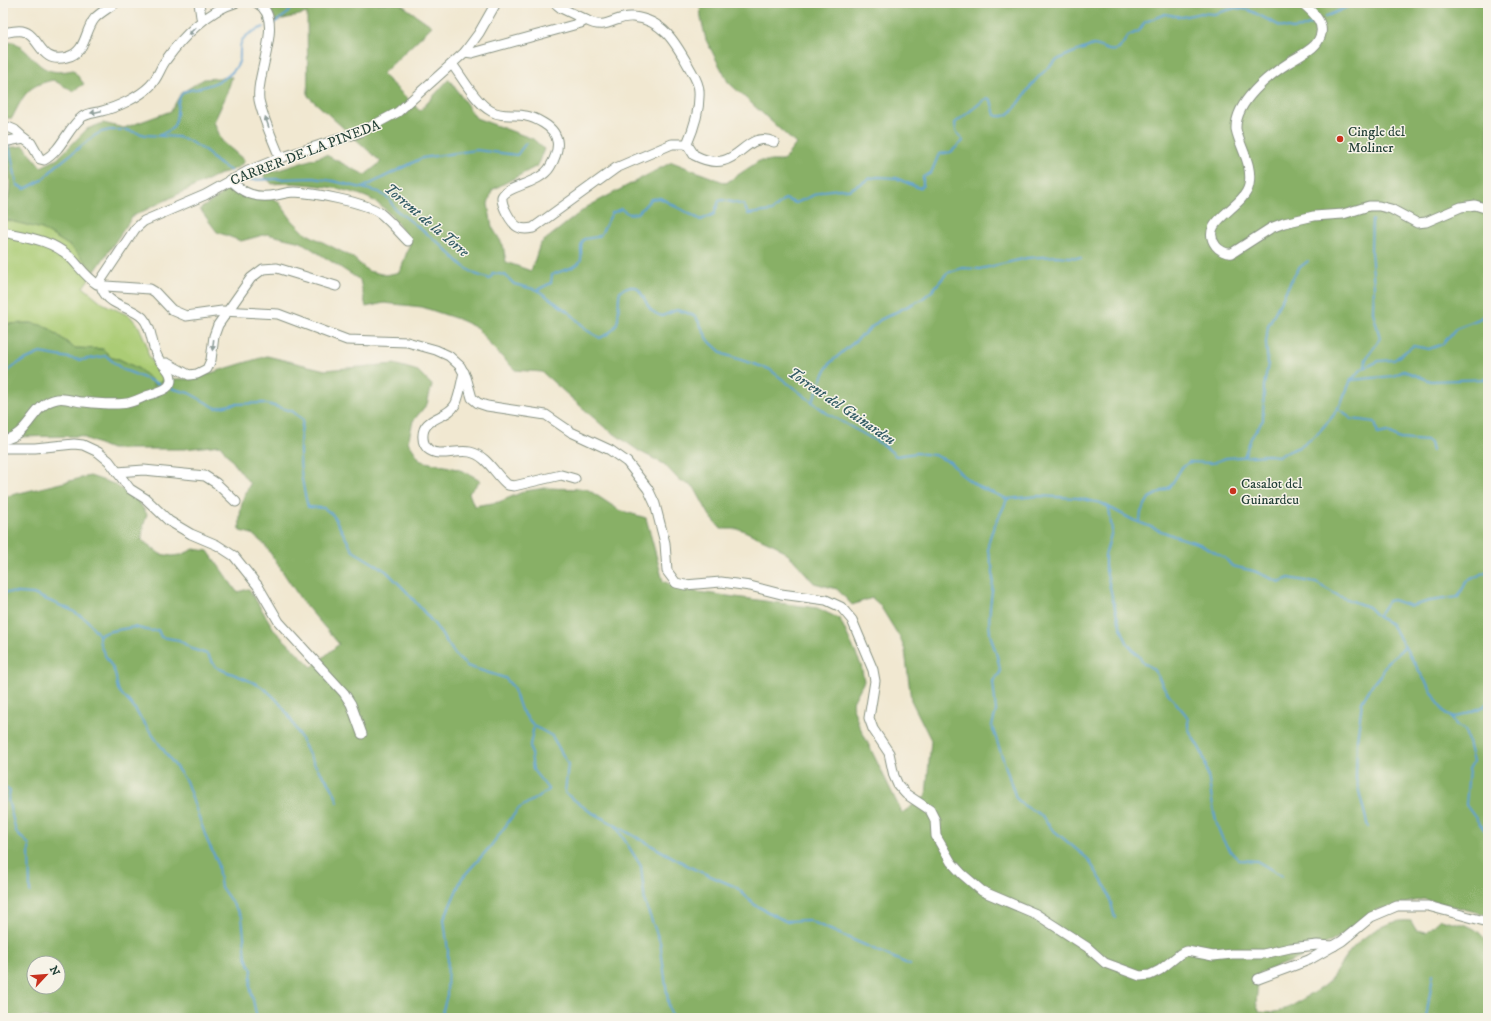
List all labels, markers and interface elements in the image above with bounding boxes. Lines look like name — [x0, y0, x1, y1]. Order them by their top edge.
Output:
one-way arrow — [187, 26, 197, 36]
one-way arrow — [90, 110, 102, 116]
one-way arrow — [263, 115, 269, 127]
street label: CARRER DE LA PINEDA — [228, 116, 384, 190]
place label: Cingle del Moliner — [1348, 123, 1406, 157]
marker: Cingle del Moliner — [1335, 134, 1345, 144]
water label: Torrent de la Torre — [380, 179, 474, 262]
one-way arrow — [210, 339, 216, 351]
water label: Torrent del Guinardeu — [784, 363, 899, 450]
place label: Casalot del Guinardeu — [1241, 475, 1303, 509]
marker: Casalot del Guinardeu — [1228, 486, 1238, 496]
north arrow — [26, 955, 66, 995]
text: N — [46, 964, 62, 978]

